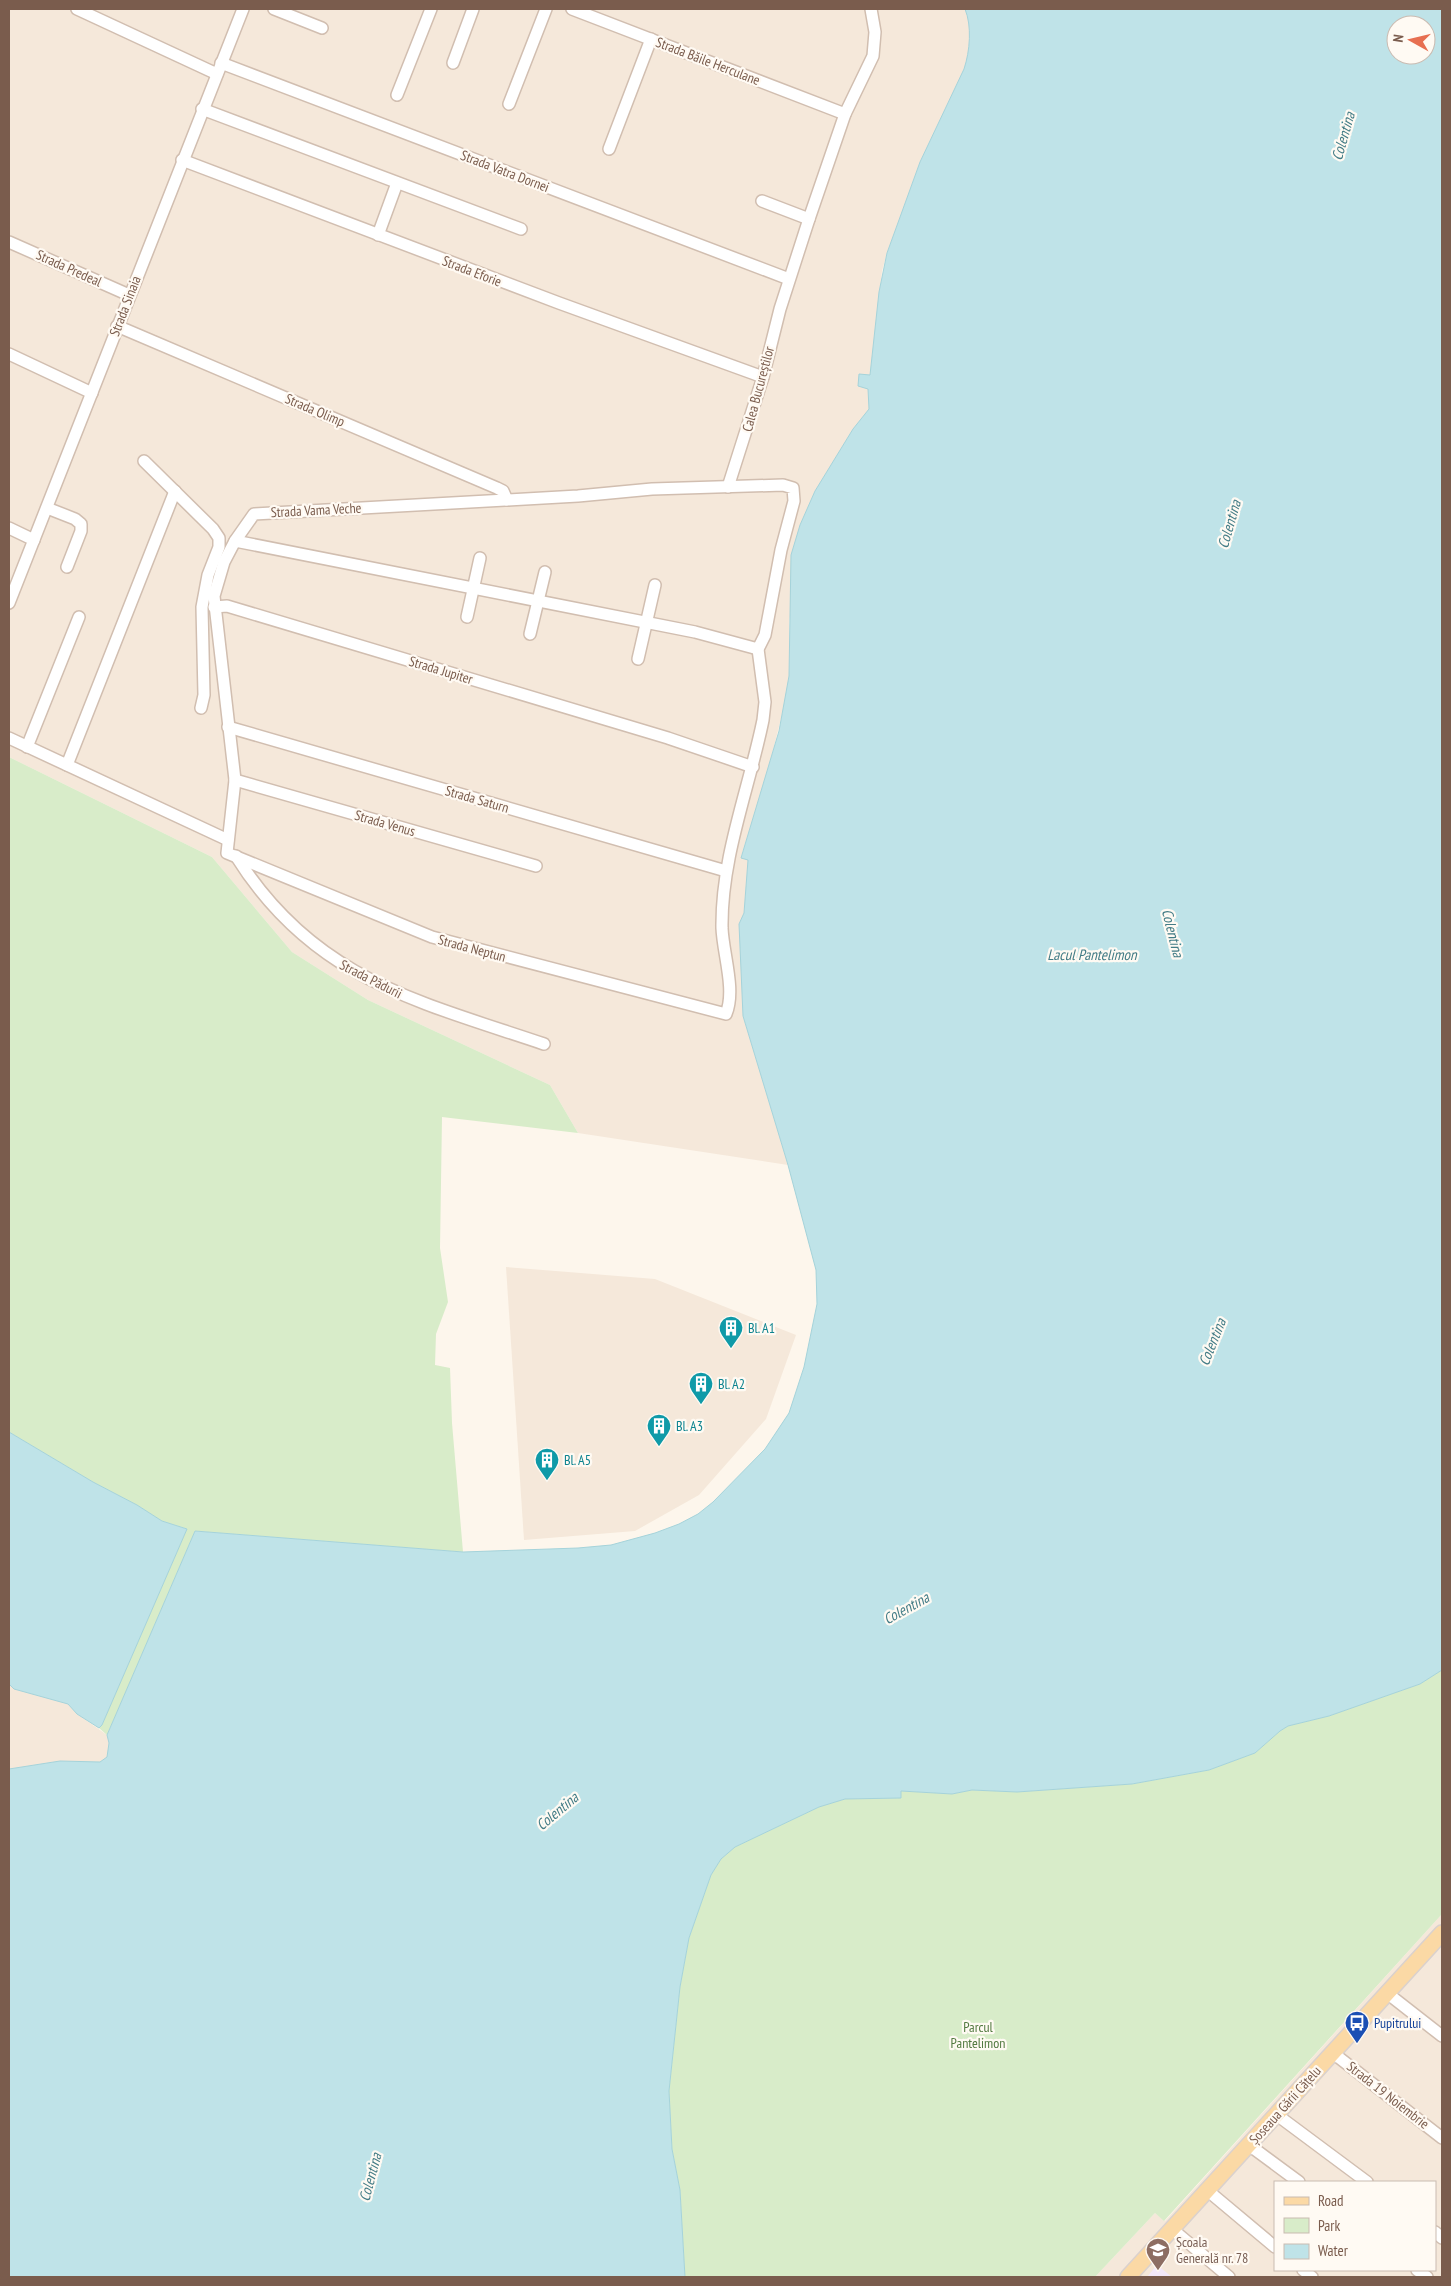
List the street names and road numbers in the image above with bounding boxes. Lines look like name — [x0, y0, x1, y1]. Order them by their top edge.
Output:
street label: Strada Băile Herculane — [653, 33, 763, 89]
street label: Strada Vatra Dornei — [458, 146, 552, 196]
street label: Strada Predeal — [33, 246, 105, 291]
street label: Strada Eforie — [440, 251, 504, 291]
street label: Strada Sinaia — [105, 273, 145, 339]
street label: Calea Bucureștilor — [738, 344, 778, 434]
street label: Strada Olimp — [282, 389, 348, 431]
street label: Strada Vama Veche — [270, 499, 362, 521]
street label: Strada Jupiter — [407, 652, 475, 688]
street label: Strada Saturn — [443, 781, 511, 817]
street label: Strada Venus — [353, 806, 418, 840]
street label: Strada Neptun — [436, 930, 508, 966]
street label: Strada Pădurii — [337, 956, 405, 1002]
street label: Strada 19 Noiembrie — [1343, 2057, 1433, 2133]
street label: Șoseaua Gării Cățelu — [1245, 2062, 1325, 2148]

